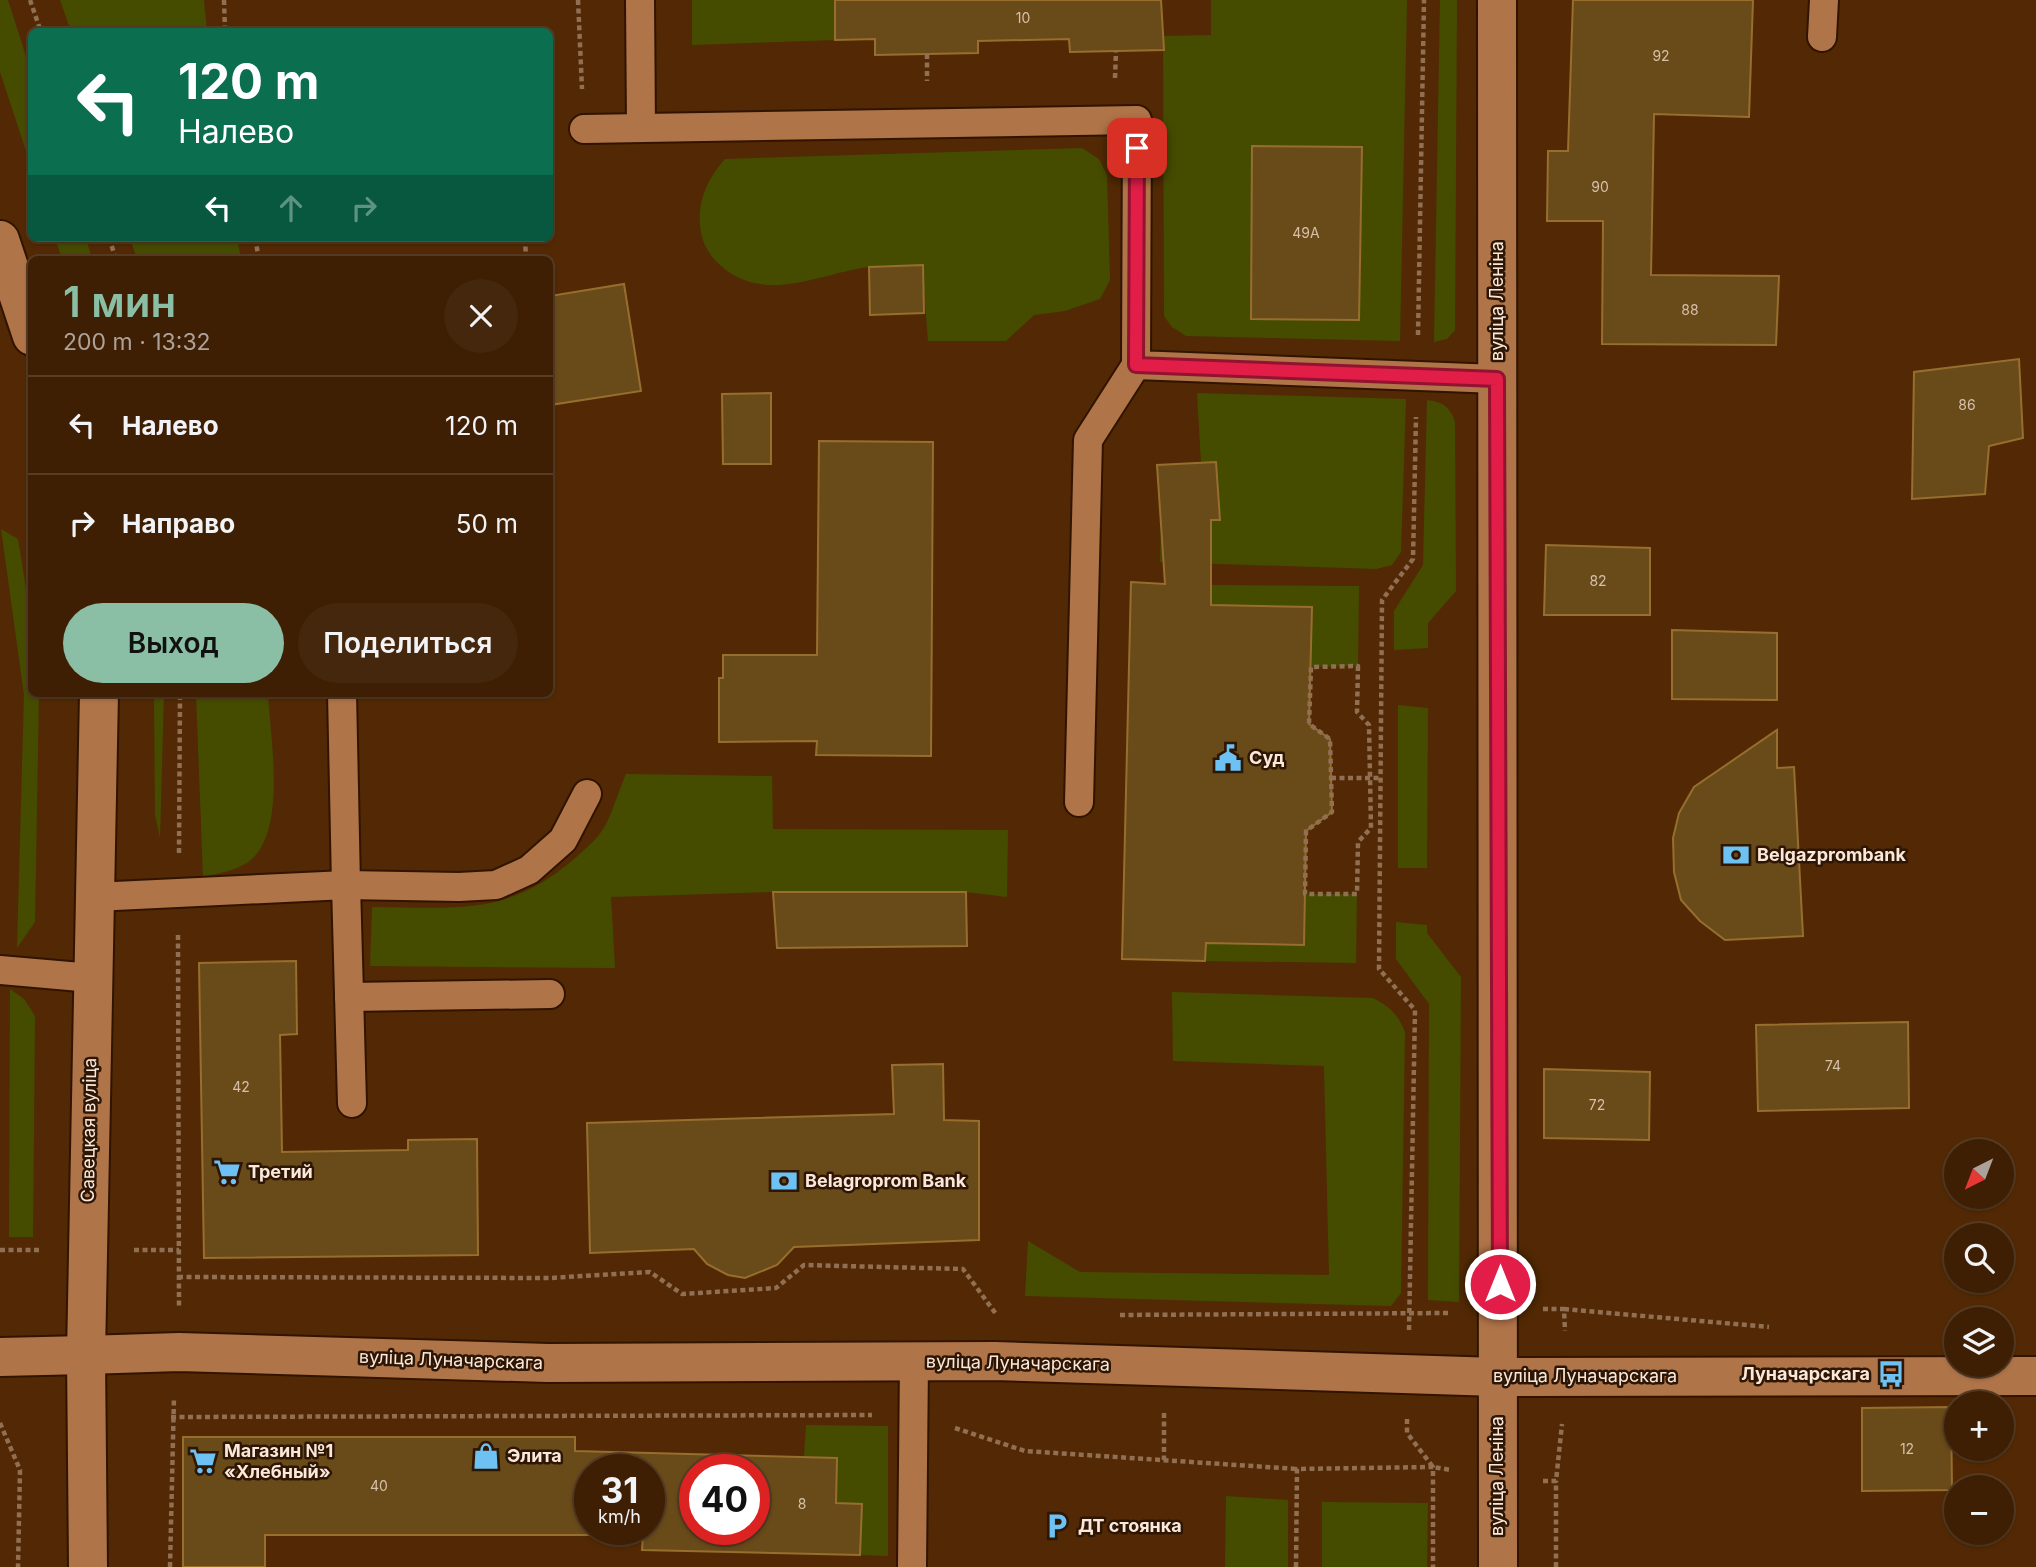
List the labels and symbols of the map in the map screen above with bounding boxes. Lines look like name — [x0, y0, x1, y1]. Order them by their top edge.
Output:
house number: 10 — [1016, 9, 1030, 26]
house number: 92 — [1652, 47, 1670, 64]
pin — [1107, 118, 1167, 178]
house number: 90 — [1591, 178, 1609, 195]
house number: 49А — [1292, 224, 1320, 241]
street label: вуліца Леніна — [1486, 241, 1507, 361]
house number: 88 — [1681, 301, 1699, 318]
house number: 86 — [1958, 396, 1976, 413]
house number: 82 — [1589, 572, 1607, 589]
public building icon: Суд — [1213, 743, 1243, 773]
place label: Суд — [1249, 747, 1285, 768]
bank icon: Belgazprombank — [1721, 840, 1751, 870]
place label: Belgazprombank — [1757, 844, 1907, 865]
house number: 74 — [1825, 1057, 1841, 1074]
street label: Савецкая вуліца — [77, 1058, 100, 1202]
house number: 42 — [232, 1078, 250, 1095]
house number: 72 — [1589, 1096, 1605, 1113]
north arrow — [1944, 1139, 2014, 1209]
supermarket icon: Третий — [212, 1157, 242, 1187]
place label: Третий — [248, 1161, 313, 1182]
bank icon: Belagroprom Bank — [769, 1166, 799, 1196]
place label: Belagroprom Bank — [805, 1170, 967, 1191]
position arrow — [1463, 1247, 1537, 1321]
street label: вуліца Луначарскага — [359, 1346, 543, 1373]
street label: вуліца Луначарскага — [926, 1350, 1110, 1375]
bus stop icon: Луначарскага — [1876, 1359, 1906, 1389]
place label: Луначарскага — [1741, 1363, 1870, 1384]
street label: вуліца Луначарскага — [1493, 1365, 1677, 1386]
street label: вуліца Леніна — [1486, 1416, 1507, 1536]
place label: Магазин №1 «Хлебный» — [224, 1440, 333, 1482]
house number: 12 — [1900, 1440, 1914, 1457]
shop icon: Элита — [471, 1441, 501, 1471]
place label: Элита — [507, 1445, 562, 1466]
supermarket icon: Магазин №1 «Хлебный» — [188, 1446, 218, 1476]
speed limit sign: 40 — [679, 1454, 770, 1545]
house number: 40 — [370, 1477, 388, 1494]
house number: 8 — [798, 1495, 806, 1512]
parking icon: ДТ стоянка — [1042, 1511, 1072, 1541]
place label: ДТ стоянка — [1078, 1515, 1182, 1536]

